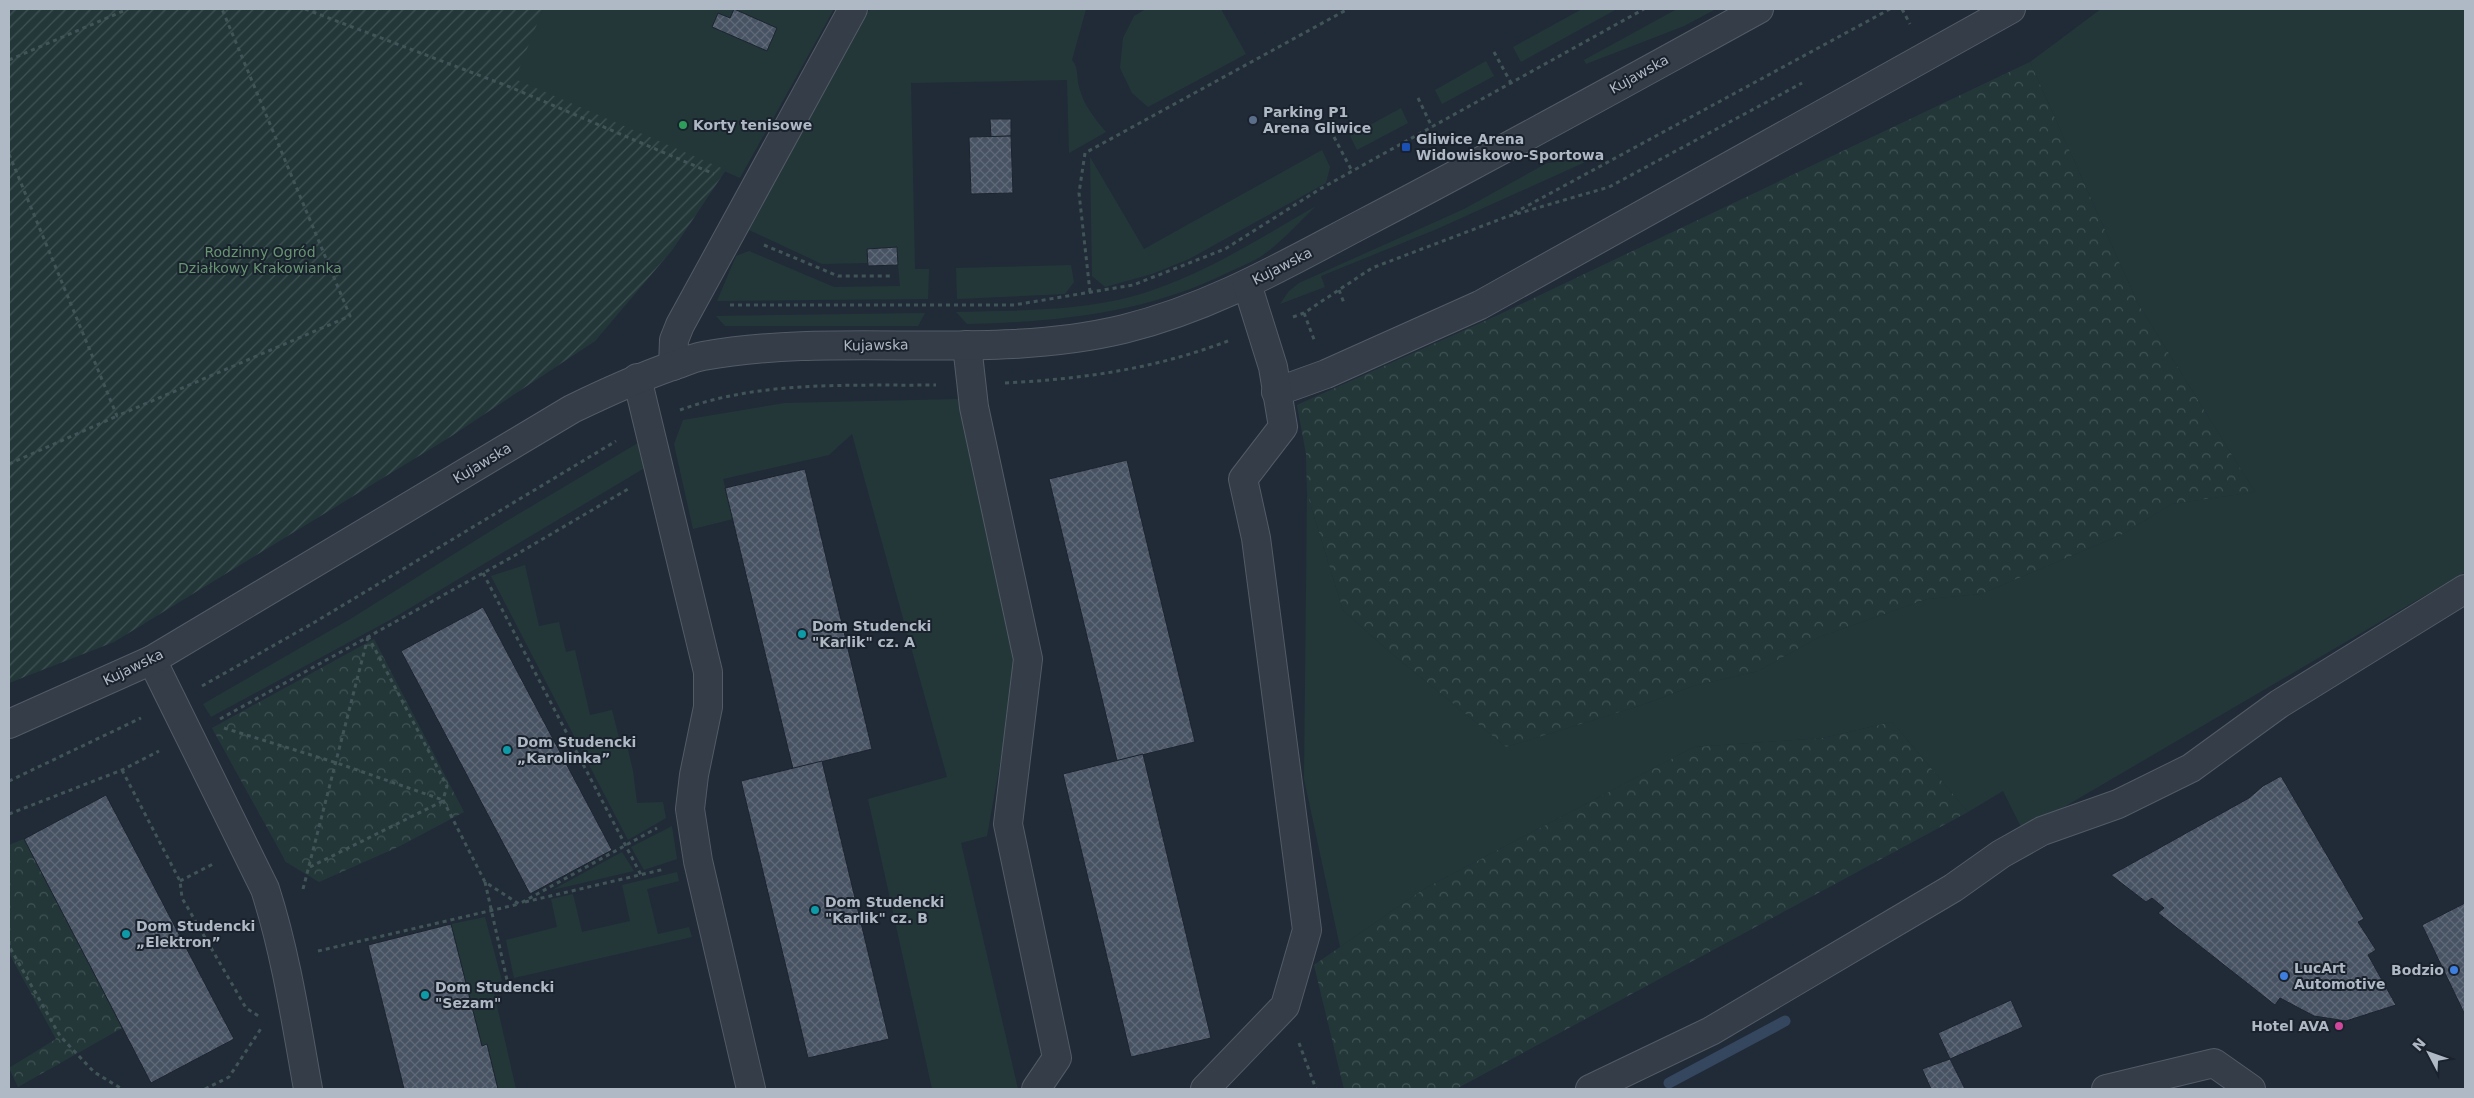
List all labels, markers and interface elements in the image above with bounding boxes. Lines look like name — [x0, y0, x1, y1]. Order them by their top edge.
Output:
street label: Kujawska — [1607, 51, 1671, 97]
place label: Parking P1 Arena Gliwice — [1263, 104, 1371, 136]
marker: Parking P1 Arena Gliwice — [1247, 114, 1259, 126]
place label: Korty tenisowe — [693, 117, 812, 133]
marker: Korty tenisowe — [677, 119, 689, 131]
place label: Gliwice Arena Widowiskowo-Sportowa — [1416, 131, 1604, 163]
marker: Gliwice Arena Widowiskowo-Sportowa — [1400, 141, 1412, 153]
park label: Rodzinny Ogród Działkowy Krakowianka — [178, 244, 342, 276]
street label: Kujawska — [1249, 244, 1315, 288]
street label: Kujawska — [843, 336, 909, 354]
street label: Kujawska — [450, 439, 514, 487]
place label: Dom Studencki "Karlik" cz. A — [812, 618, 931, 650]
marker: Dom Studencki "Karlik" cz. A — [796, 628, 808, 640]
street label: Kujawska — [100, 646, 166, 688]
place label: Dom Studencki „Karolinka” — [517, 734, 636, 766]
marker: Dom Studencki „Karolinka” — [501, 744, 513, 756]
place label: Dom Studencki "Karlik" cz. B — [825, 894, 944, 926]
marker: Dom Studencki "Karlik" cz. B — [809, 904, 821, 916]
place label: Dom Studencki „Elektron” — [136, 918, 255, 950]
marker: Dom Studencki „Elektron” — [120, 928, 132, 940]
place label: LucArt Automotive — [2294, 960, 2385, 992]
place label: Bodzio — [2391, 962, 2444, 978]
marker: Bodzio — [2448, 964, 2460, 976]
marker: LucArt Automotive — [2278, 970, 2290, 982]
place label: Dom Studencki "Sezam" — [435, 979, 554, 1011]
marker: Dom Studencki "Sezam" — [419, 989, 431, 1001]
place label: Hotel AVA — [2251, 1018, 2329, 1034]
marker: Hotel AVA — [2333, 1020, 2345, 1032]
north arrow — [2404, 1028, 2454, 1078]
text: N — [2409, 1035, 2429, 1054]

